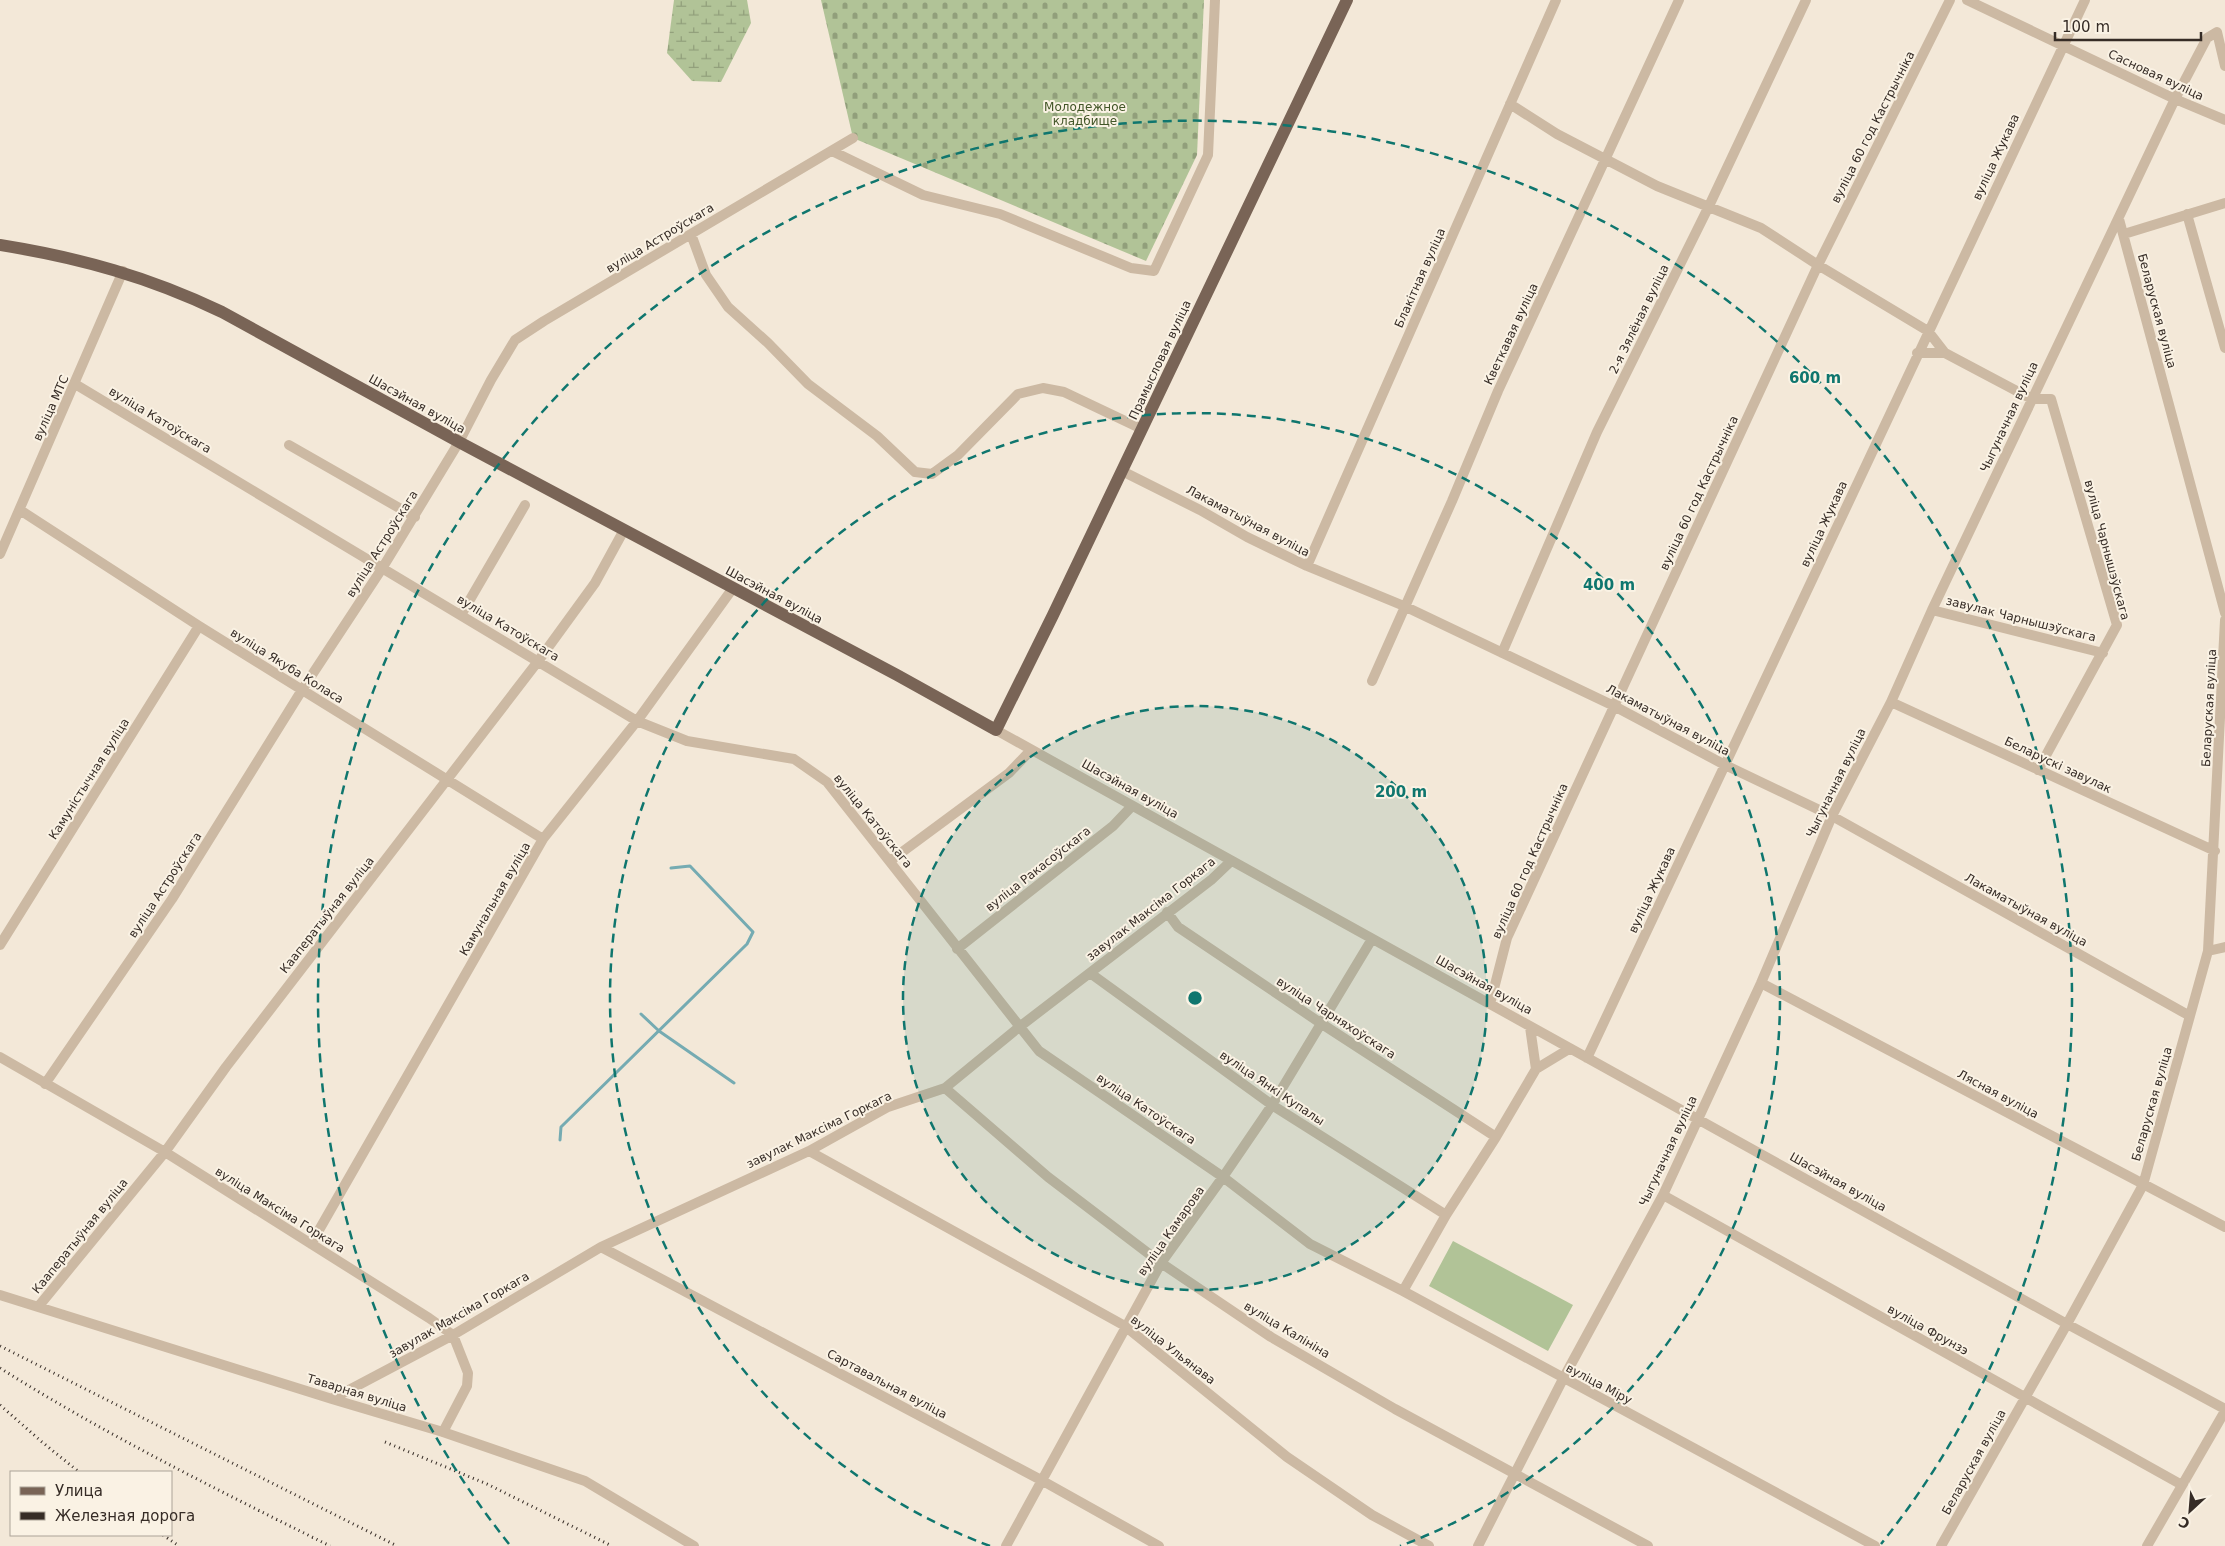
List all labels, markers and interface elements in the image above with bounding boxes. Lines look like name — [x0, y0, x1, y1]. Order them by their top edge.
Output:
scale bar — [2055, 10, 2201, 42]
text: 100 m — [2062, 18, 2110, 36]
street label: Сасновая вуліца — [2106, 47, 2206, 103]
street label: вуліца 60 год Кастрычніка — [1828, 49, 1918, 205]
park label: Молодежное кладбище — [1044, 100, 1126, 128]
street label: вуліца Жукава — [1970, 112, 2022, 202]
street label: вуліца Астроўскага — [604, 200, 716, 276]
street label: Блакітная вуліца — [1392, 226, 1448, 330]
street label: Беларуская вуліца — [2135, 252, 2179, 370]
street label: 2-я Зялёная вуліца — [1606, 262, 1672, 376]
street label: Кветкавая вуліца — [1481, 281, 1541, 387]
street label: Прамысловая вуліца — [1126, 298, 1194, 422]
street label: Чыгуначная вуліца — [1977, 360, 2041, 474]
text: 600 m — [1789, 369, 1841, 387]
street label: Шасэйная вуліца — [366, 372, 468, 436]
street label: вуліца МТС — [30, 373, 72, 443]
street label: вуліца Катоўскага — [106, 384, 214, 456]
street label: вуліца 60 год Кастрычніка — [1657, 414, 1741, 572]
street label: вуліца Чарнышэўскага — [2082, 478, 2132, 622]
street label: вуліца Жукава — [1798, 479, 1850, 569]
street label: Лакаматыўная вуліца — [1184, 482, 1312, 560]
street label: вуліца Астроўскага — [343, 488, 421, 600]
street label: Шасэйная вуліца — [723, 563, 825, 627]
text: 400 m — [1583, 576, 1635, 594]
street label: вуліца Катоўскага — [454, 592, 562, 664]
street label: завулак Чарнышэўскага — [1945, 594, 2097, 644]
street label: вуліца Якуба Коласа — [228, 625, 346, 707]
street label: Беларуская вуліца — [2199, 649, 2219, 767]
street label: Лакаматыўная вуліца — [1604, 681, 1732, 759]
street label: Камуністычная вуліца — [46, 716, 132, 842]
street label: Чыгуначная вуліца — [1803, 726, 1869, 840]
street label: Беларускі завулак — [2002, 734, 2114, 796]
street label: Шасэйная вуліца — [1079, 757, 1181, 821]
street label: вуліца Катоўскага — [831, 771, 915, 871]
street label: вуліца 60 год Кастрычніка — [1489, 781, 1571, 941]
text: 200 m — [1375, 783, 1427, 801]
street label: вуліца Ракасоўскага — [983, 824, 1093, 914]
street label: вуліца Астроўскага — [126, 830, 204, 940]
street label: Камунальная вуліца — [457, 840, 533, 958]
street label: вуліца Жукава — [1626, 845, 1678, 935]
street label: Кааператыўная вуліца — [277, 854, 377, 976]
street label: завулак Максіма Горкага — [1084, 854, 1218, 964]
street label: Лакаматыўная вуліца — [1962, 870, 2090, 950]
street label: Шасэйная вуліца — [1433, 953, 1535, 1017]
street label: вуліца Чарняхоўскага — [1274, 974, 1398, 1062]
centre of rings — [1186, 989, 1204, 1007]
street label: Беларуская вуліца — [2129, 1045, 2175, 1163]
street label: вуліца Янкі Купалы — [1217, 1048, 1327, 1128]
street label: Лясная вуліца — [1955, 1067, 2041, 1121]
street label: вуліца Катоўскага — [1094, 1071, 1198, 1147]
street label: завулак Максіма Горкага — [744, 1089, 894, 1171]
street label: Чыгуначная вуліца — [1636, 1094, 1700, 1208]
street label: Шасэйная вуліца — [1787, 1150, 1889, 1214]
street label: вуліца Максіма Горкага — [213, 1164, 347, 1256]
street label: Кааператыўная вуліца — [29, 1176, 131, 1296]
street label: вуліца Камарова — [1135, 1183, 1207, 1279]
street label: завулак Максіма Горкага — [386, 1269, 532, 1361]
street label: вуліца Калініна — [1241, 1299, 1333, 1361]
street label: вуліца Фрунзэ — [1885, 1302, 1971, 1358]
street label: вуліца Ульянава — [1128, 1313, 1218, 1387]
street label: Сартавальная вуліца — [825, 1346, 949, 1422]
street label: вуліца Міру — [1564, 1361, 1634, 1407]
street label: Таварная вуліца — [304, 1371, 409, 1415]
street label: Беларуская вуліца — [1939, 1407, 2009, 1517]
legend — [10, 1471, 172, 1536]
text: Улица — [55, 1482, 103, 1500]
north arrow — [2165, 1486, 2215, 1536]
text: Железная дорога — [55, 1507, 195, 1525]
text: С — [2176, 1513, 2192, 1532]

